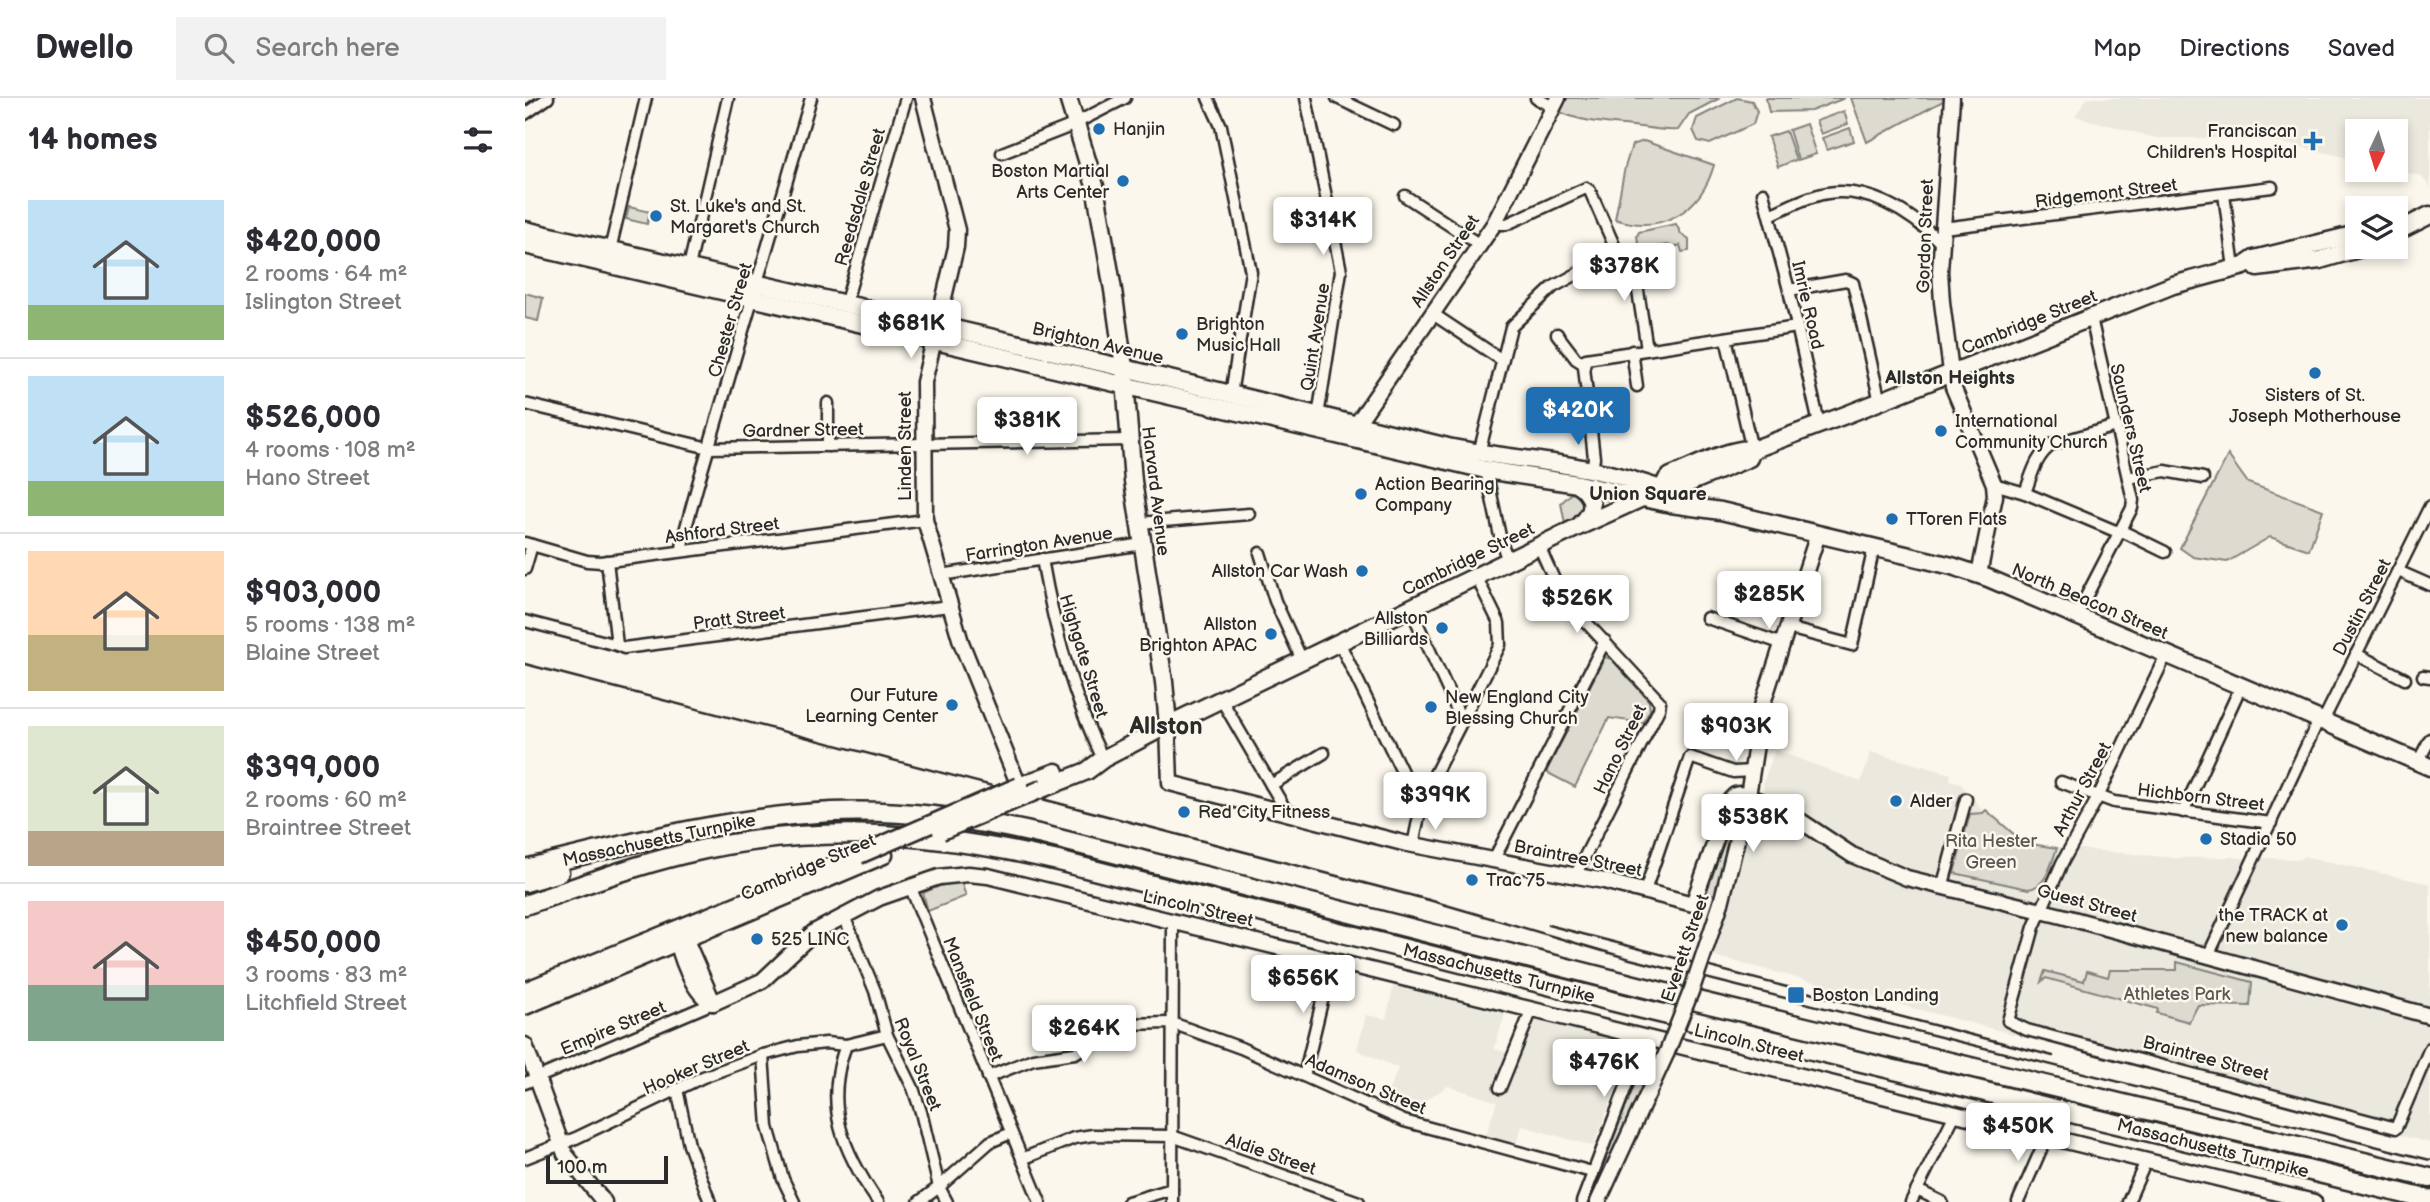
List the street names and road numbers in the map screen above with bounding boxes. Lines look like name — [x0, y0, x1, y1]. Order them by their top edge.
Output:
street label: Reedsdale Street — [831, 125, 890, 268]
street label: Ridgemont Street — [2034, 174, 2179, 213]
street label: Gordon Street — [1913, 178, 1938, 294]
street label: Allston Street — [1407, 211, 1484, 312]
street label: Imrie Road — [1787, 259, 1828, 351]
street label: Chester Street — [704, 260, 757, 380]
street label: Quint Avenue — [1297, 281, 1334, 393]
street label: Cambridge Street — [1958, 286, 2100, 359]
street label: Brighton Avenue — [1030, 318, 1166, 369]
street label: Saunders Street — [2105, 362, 2156, 495]
street label: Linden Street — [895, 391, 916, 501]
street label: Gardner Street — [742, 419, 864, 442]
street label: Harvard Avenue — [1137, 425, 1174, 557]
street label: Ashford Street — [664, 513, 781, 548]
street label: Cambridge Street — [1399, 518, 1538, 600]
street label: Farrington Avenue — [964, 522, 1114, 567]
street label: Dustin Street — [2329, 555, 2396, 659]
street label: North Beacon Street — [2008, 559, 2172, 644]
street label: Highgate Street — [1055, 592, 1112, 721]
street label: Pratt Street — [692, 602, 787, 635]
street label: Hano Street — [1590, 700, 1651, 798]
street label: Arthur Street — [2049, 738, 2116, 840]
street label: Hichborn Street — [2136, 779, 2266, 816]
street label: Massachusetts Turnpike — [561, 810, 758, 871]
street label: Cambridge Street — [738, 829, 879, 905]
street label: Braintree Street — [1512, 836, 1644, 881]
street label: Guest Street — [2035, 880, 2140, 927]
street label: Lincoln Street — [1141, 886, 1256, 931]
street label: Everett Street — [1657, 891, 1714, 1005]
street label: Mansfield Street — [938, 934, 1007, 1065]
street label: Massachusetts Turnpike — [1401, 939, 1597, 1008]
street label: Empire Street — [557, 997, 669, 1060]
street label: Royal Street — [889, 1015, 946, 1114]
street label: Lincoln Street — [1692, 1020, 1807, 1067]
street label: Braintree Street — [2140, 1032, 2272, 1086]
street label: Hooker Street — [640, 1035, 753, 1099]
street label: Adamson Street — [1302, 1050, 1430, 1120]
street label: Massachusetts Turnpike — [2115, 1114, 2311, 1183]
street label: Aldie Street — [1223, 1129, 1319, 1180]

